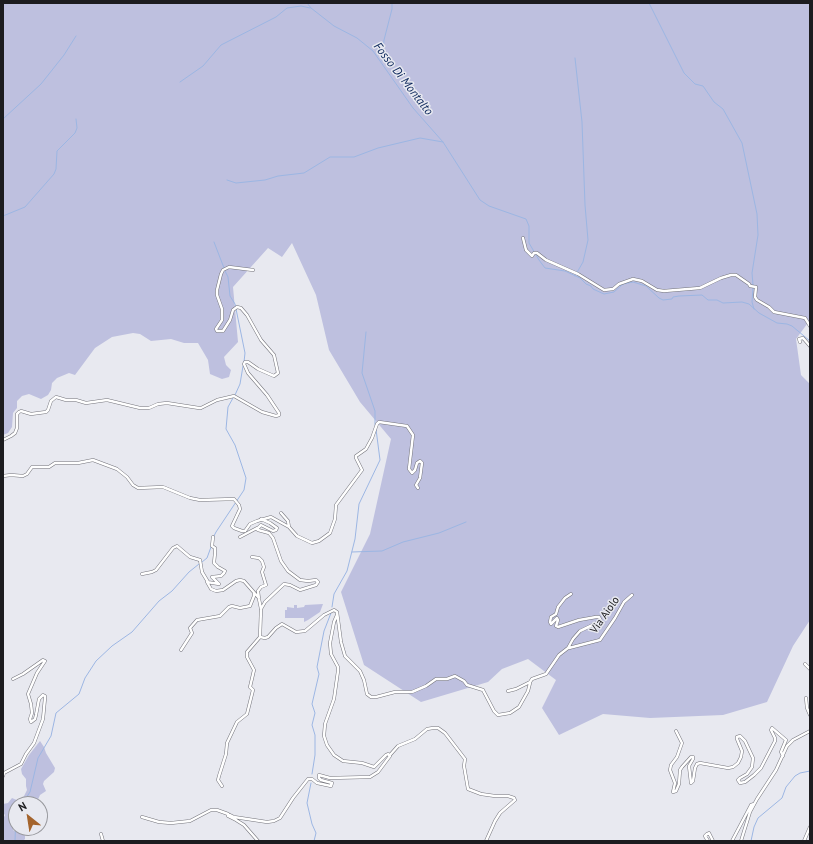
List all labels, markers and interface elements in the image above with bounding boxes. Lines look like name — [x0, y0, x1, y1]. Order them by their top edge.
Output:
water label: Fosso Di Montalto — [370, 40, 436, 118]
street label: Via Aiolo — [588, 594, 622, 636]
north arrow — [8, 796, 48, 836]
text: N — [16, 799, 29, 814]

